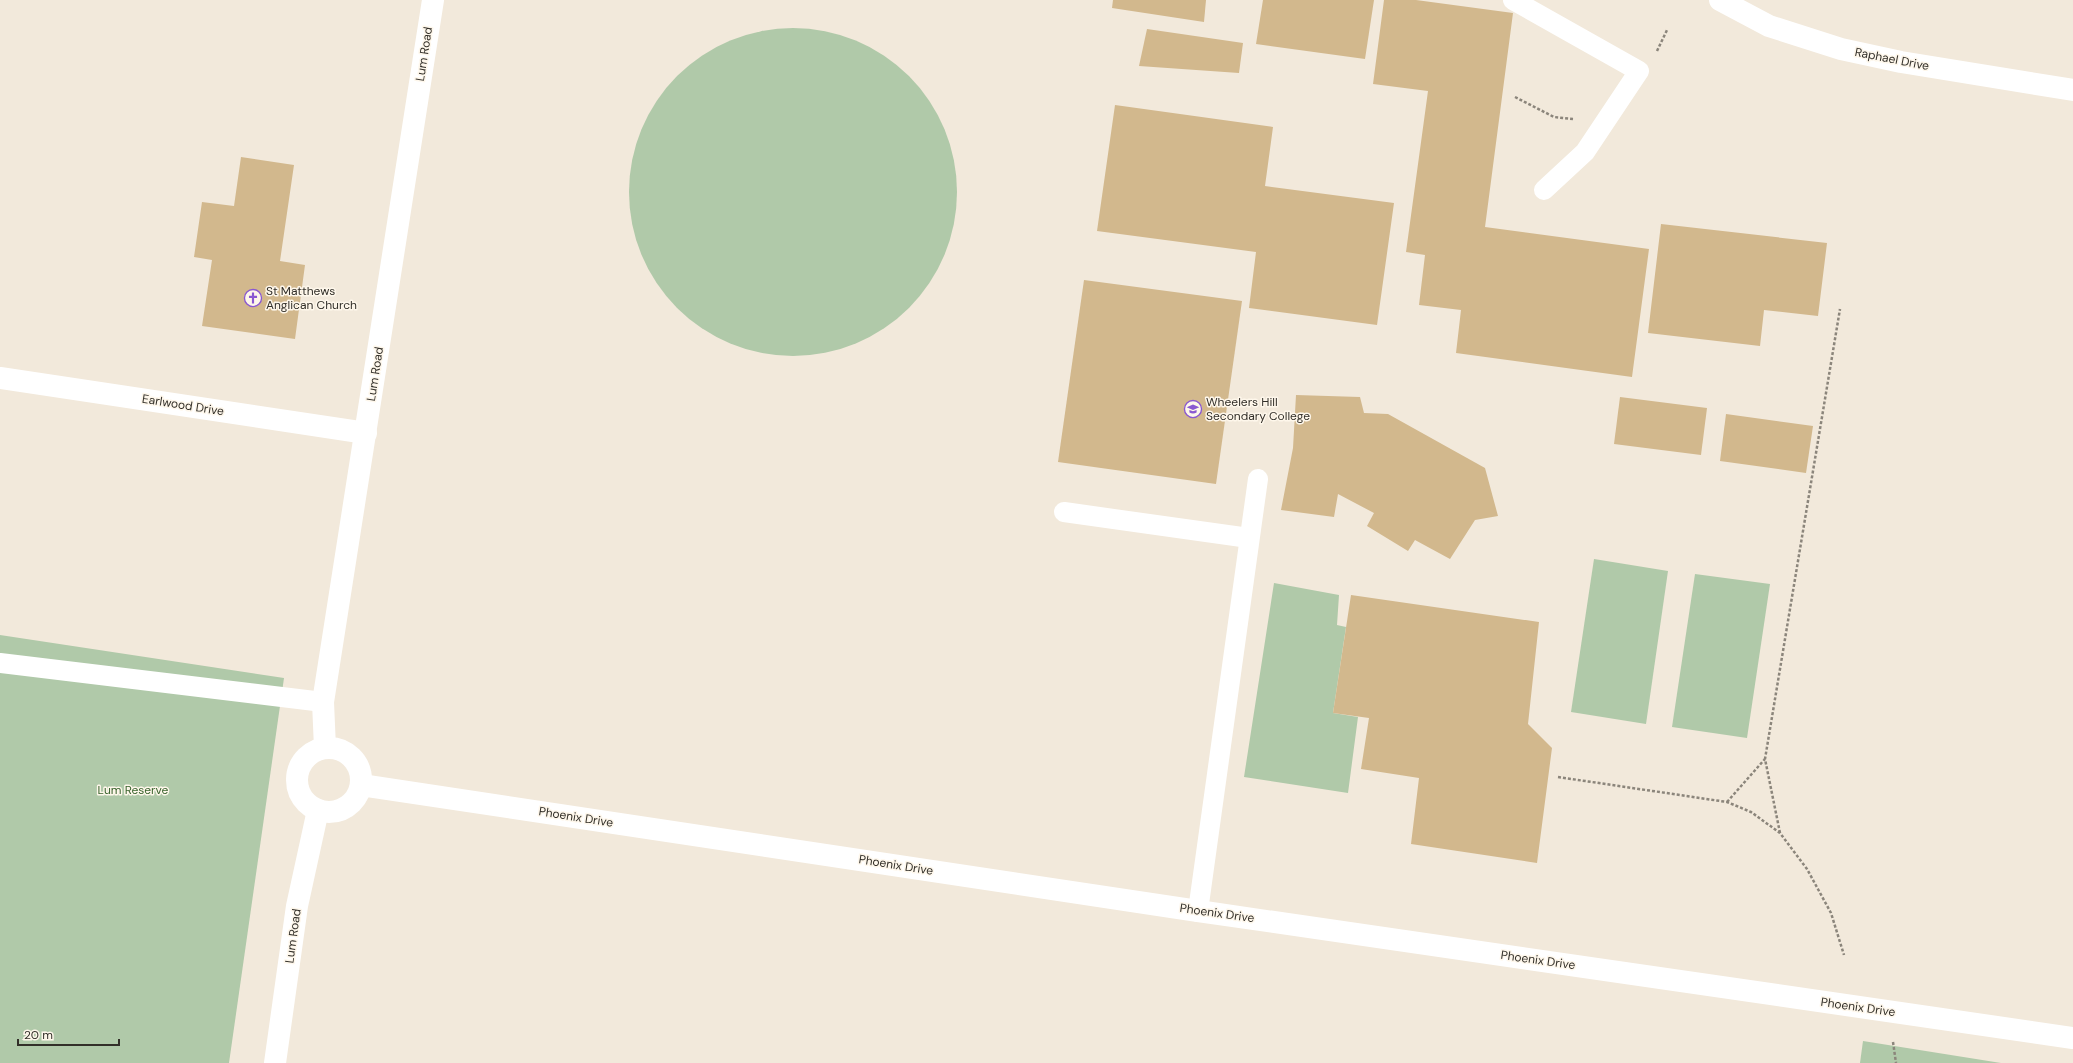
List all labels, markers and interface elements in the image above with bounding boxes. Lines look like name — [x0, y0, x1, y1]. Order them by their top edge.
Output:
street label: Lum Road — [412, 26, 436, 82]
street label: Raphael Drive — [1853, 44, 1931, 74]
place label: St Matthews Anglican Church — [266, 283, 357, 313]
church icon: St Matthews Anglican Church — [243, 288, 263, 308]
street label: Lum Road — [363, 346, 387, 402]
street label: Earlwood Drive — [141, 391, 225, 419]
place label: Wheelers Hill Secondary College — [1206, 394, 1310, 424]
school or university icon: Wheelers Hill Secondary College — [1183, 399, 1203, 419]
park label: Lum Reserve — [98, 782, 169, 798]
street label: Phoenix Drive — [538, 803, 615, 831]
street label: Phoenix Drive — [858, 851, 935, 879]
street label: Phoenix Drive — [1179, 900, 1255, 926]
street label: Lum Road — [281, 908, 305, 964]
street label: Phoenix Drive — [1500, 947, 1576, 973]
street label: Phoenix Drive — [1820, 994, 1896, 1020]
scale bar — [18, 1021, 119, 1047]
text: 20 m — [24, 1027, 53, 1043]

